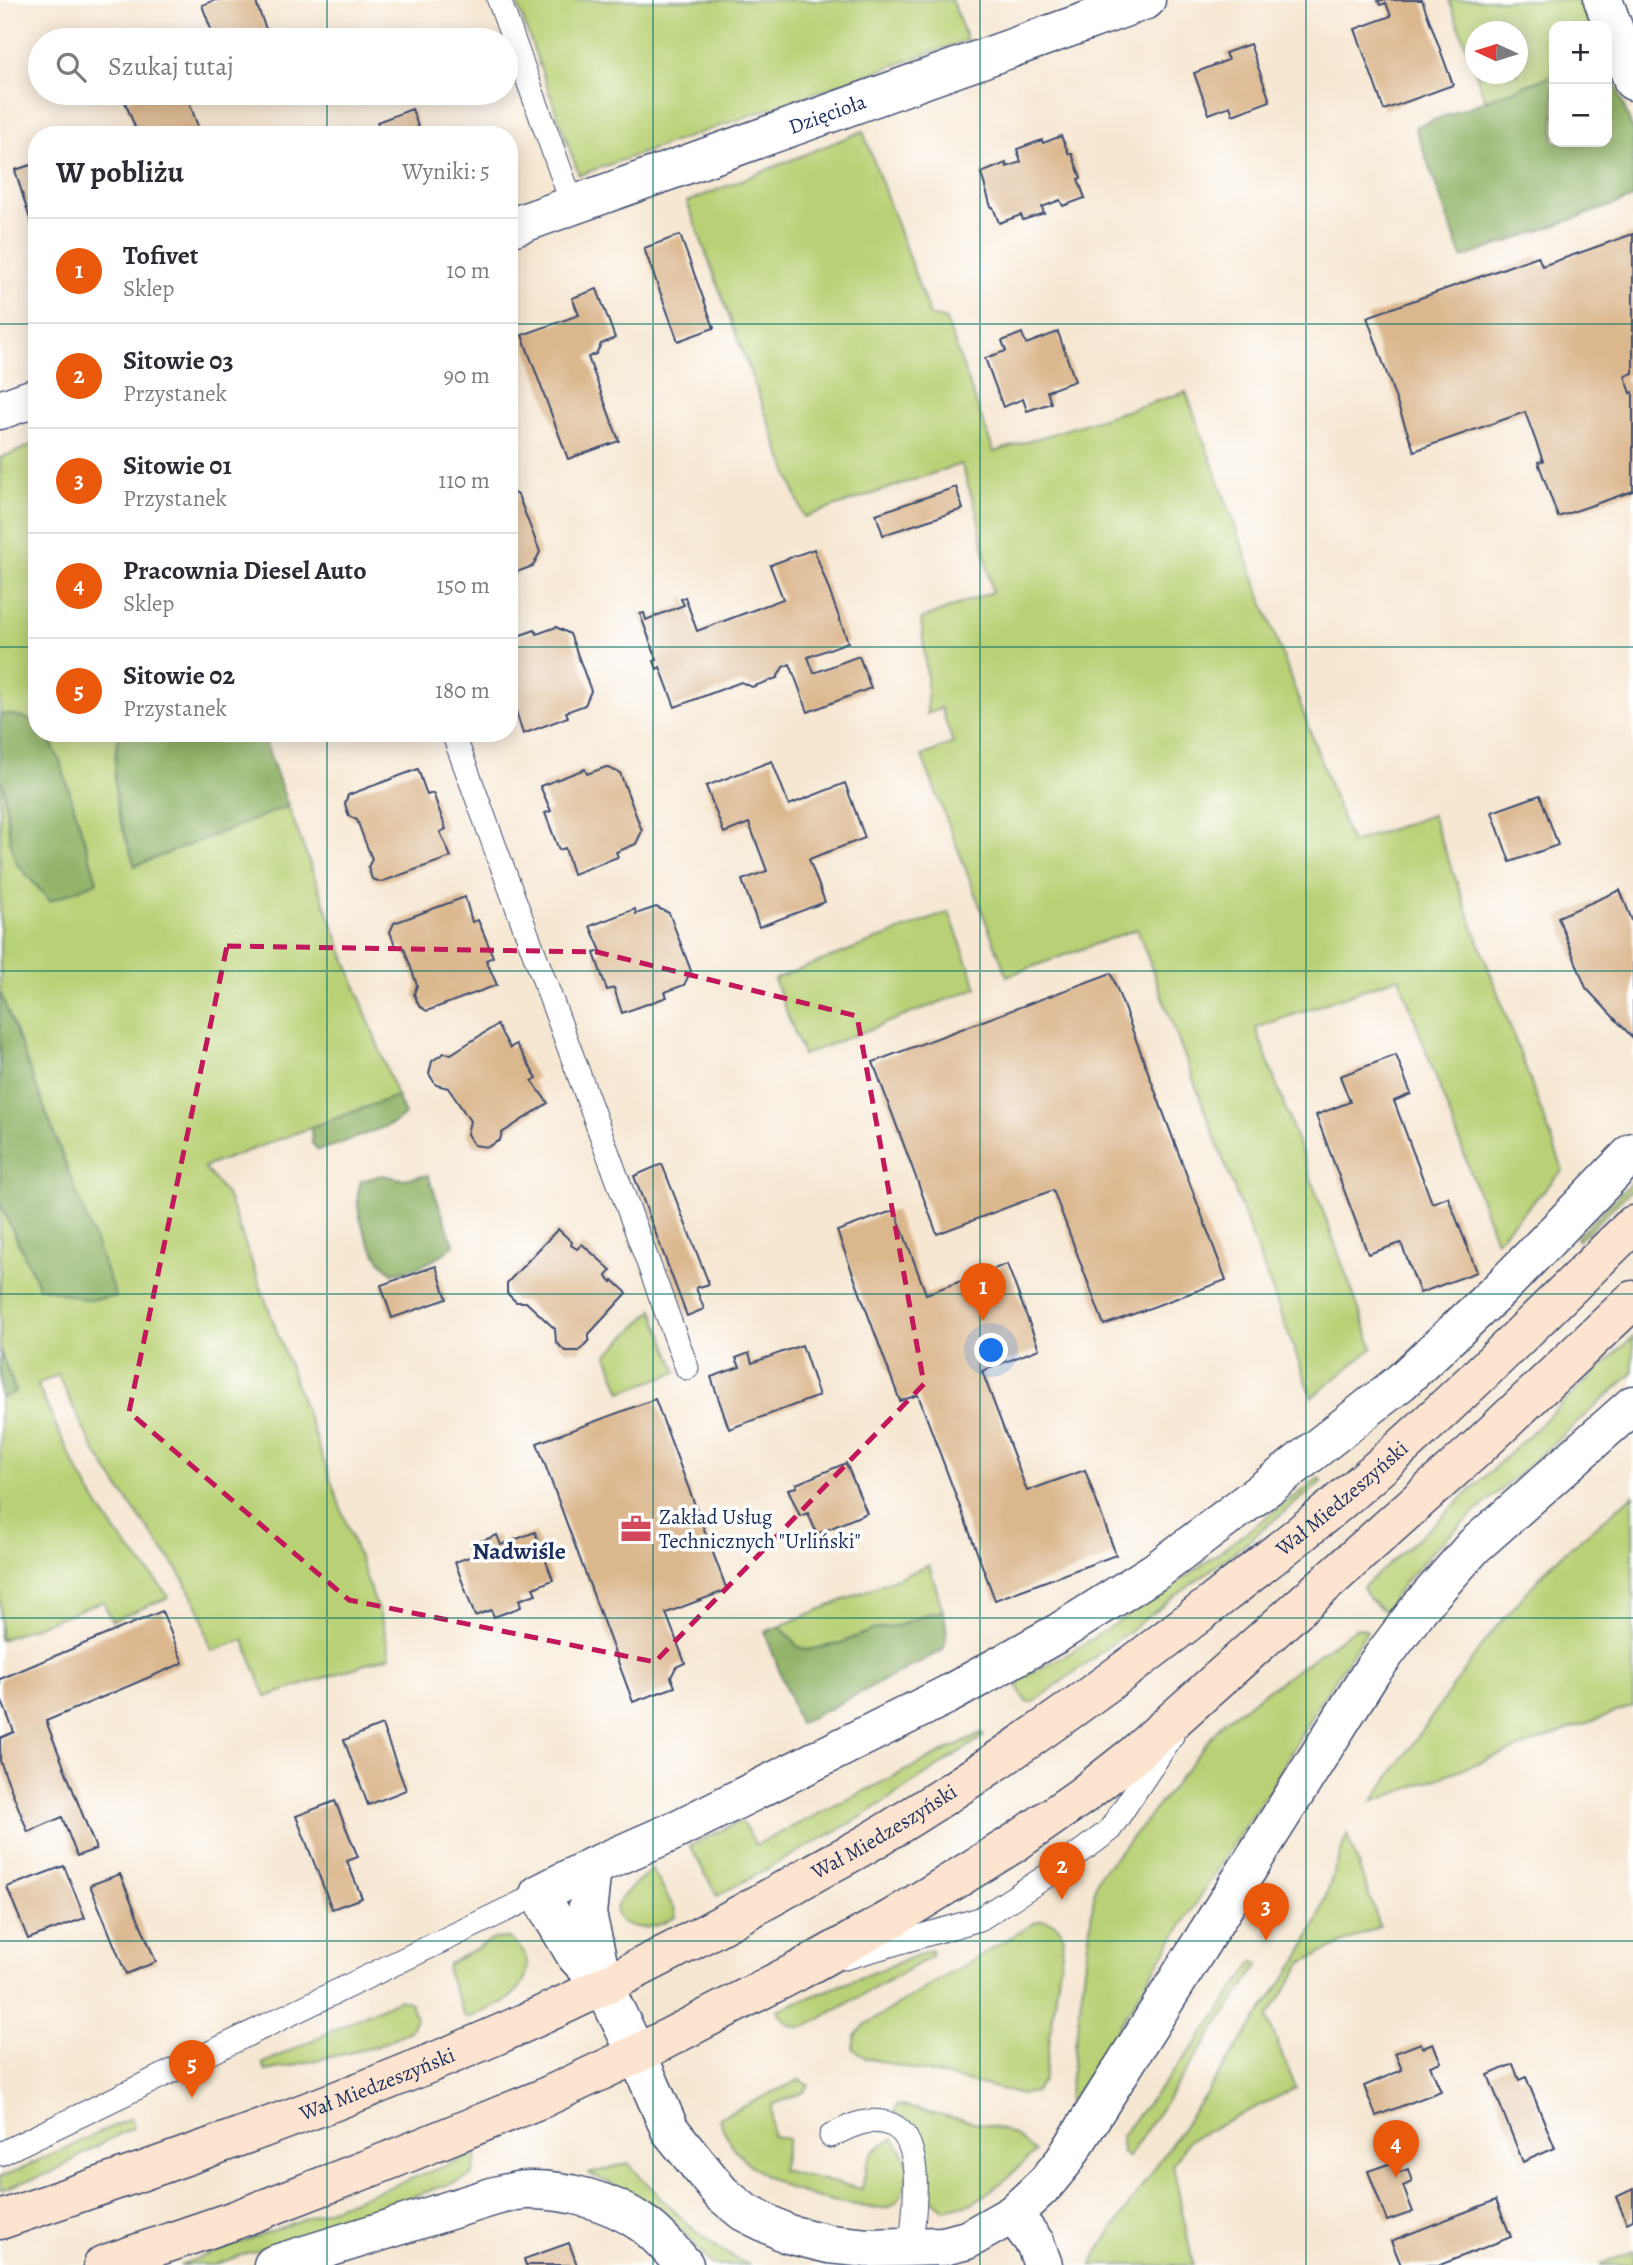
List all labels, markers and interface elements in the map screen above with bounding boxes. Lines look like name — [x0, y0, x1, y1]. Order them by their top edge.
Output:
north arrow — [1465, 21, 1528, 84]
map controls — [1549, 21, 1612, 147]
button: + — [1549, 21, 1612, 84]
search box — [28, 28, 518, 105]
icon: search — [52, 48, 90, 86]
text: Szukaj tutaj — [108, 49, 234, 84]
button: − — [1549, 84, 1612, 147]
street label: Dzięcioła — [785, 87, 870, 141]
text: W pobliżu — [56, 152, 184, 192]
text: Wyniki: 5 — [402, 156, 490, 187]
text: Tofivet — [123, 238, 198, 273]
text: 1 — [75, 255, 83, 286]
text: 10 m — [446, 255, 490, 286]
text: Sklep — [123, 273, 174, 304]
text: Sitowie 03 — [123, 343, 234, 378]
text: 2 — [73, 360, 85, 391]
text: 90 m — [444, 360, 490, 391]
text: Przystanek — [123, 378, 227, 409]
text: Sitowie 01 — [123, 448, 232, 483]
text: 3 — [74, 465, 84, 496]
text: 110 m — [438, 465, 490, 496]
text: Przystanek — [123, 483, 227, 514]
text: Pracownia Diesel Auto — [123, 553, 367, 588]
text: 4 — [74, 570, 84, 601]
text: 150 m — [436, 570, 490, 601]
text: Sklep — [123, 588, 174, 619]
text: Sitowie 02 — [123, 658, 235, 693]
text: 5 — [74, 675, 84, 706]
text: 180 m — [435, 675, 490, 706]
text: Przystanek — [123, 693, 227, 724]
pin: 1 — [960, 1263, 1006, 1321]
your location — [974, 1333, 1008, 1367]
street label: Wał Miedzeszyński — [1269, 1434, 1414, 1563]
place label: Zakład Usług Technicznych "Urliński" — [659, 1503, 861, 1555]
office icon: Zakład Usług Technicznych "Urliński" — [619, 1512, 653, 1546]
district label: Nadwiśle — [472, 1535, 566, 1567]
street label: Wał Miedzeszyński — [805, 1777, 962, 1886]
pin: 2 — [1039, 1842, 1085, 1900]
pin: 3 — [1243, 1883, 1289, 1941]
pin: 5 — [169, 2040, 215, 2098]
street label: Wał Miedzeszyński — [295, 2041, 459, 2128]
pin: 4 — [1373, 2120, 1419, 2178]

